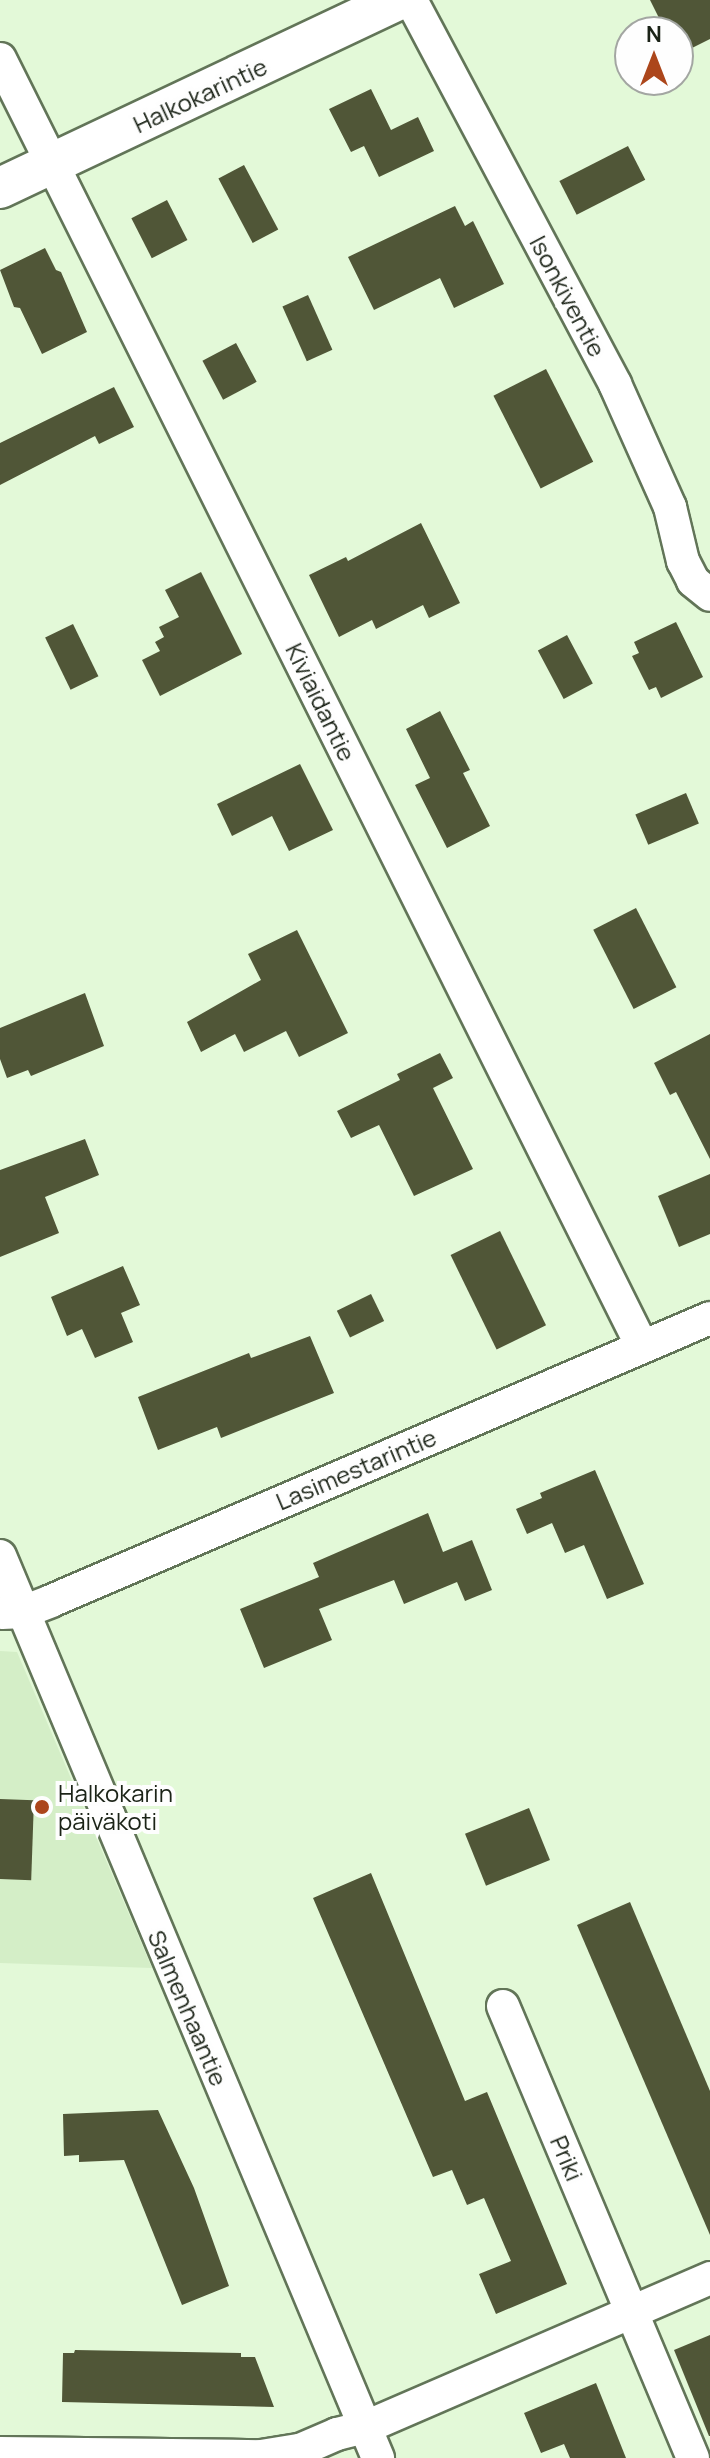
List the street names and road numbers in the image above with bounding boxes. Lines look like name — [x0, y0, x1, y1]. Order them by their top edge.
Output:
street label: Halkokarintie — [129, 51, 271, 139]
street label: Isonkiventie — [524, 231, 612, 361]
street label: Kiviaidantie — [280, 638, 362, 766]
street label: Lasimestarintie — [271, 1422, 441, 1516]
street label: Salmenhaantie — [142, 1926, 234, 2090]
street label: Priki — [545, 2131, 589, 2185]

